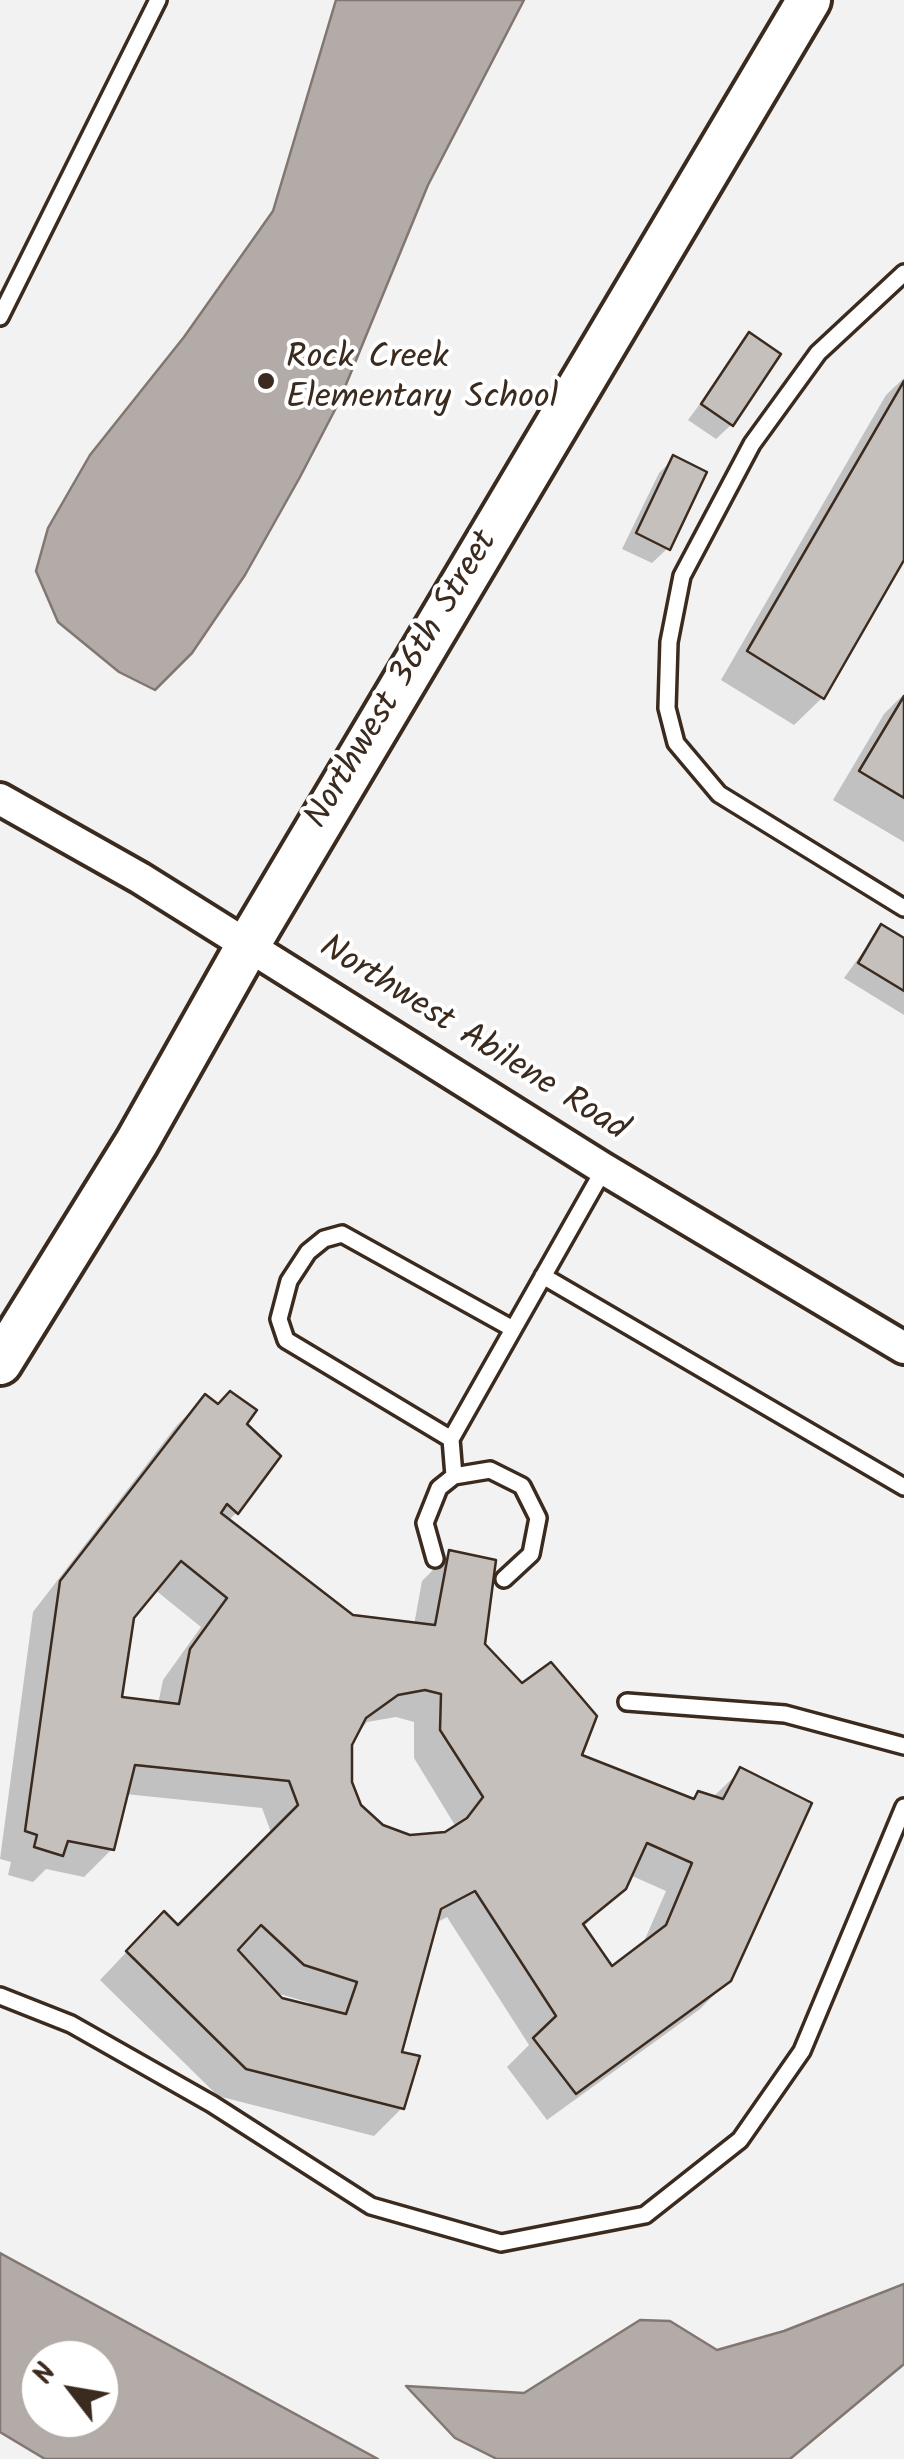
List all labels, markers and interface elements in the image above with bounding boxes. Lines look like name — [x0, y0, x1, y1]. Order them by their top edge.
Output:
place label: Rock Creek Elementary School — [286, 340, 558, 422]
marker: Rock Creek Elementary School — [255, 370, 277, 392]
street label: Northwest 36th Street — [298, 525, 510, 837]
street label: Northwest Abilene Road — [310, 929, 634, 1153]
north arrow — [20, 2339, 120, 2439]
text: N — [22, 2355, 69, 2393]

